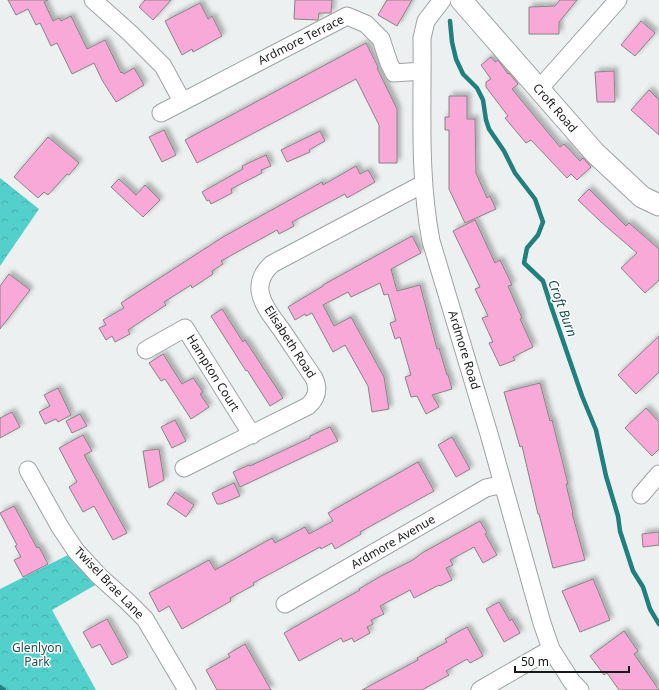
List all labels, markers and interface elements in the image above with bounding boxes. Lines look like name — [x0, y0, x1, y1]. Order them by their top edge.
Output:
street label: Ardmore Terrace — [255, 10, 347, 69]
street label: Croft Road — [529, 79, 581, 136]
water label: Croft Burn — [544, 277, 582, 339]
street label: Elisabeth Road — [261, 302, 320, 381]
street label: Ardmore Road — [444, 308, 485, 391]
street label: Hampton Court — [183, 331, 244, 415]
street label: Ardmore Avenue — [347, 510, 438, 573]
street label: Twisel Brae Lane — [71, 543, 148, 623]
park label: Glenlyon Park — [12, 639, 62, 670]
scale bar — [515, 648, 629, 674]
text: 50 m — [521, 653, 549, 670]

